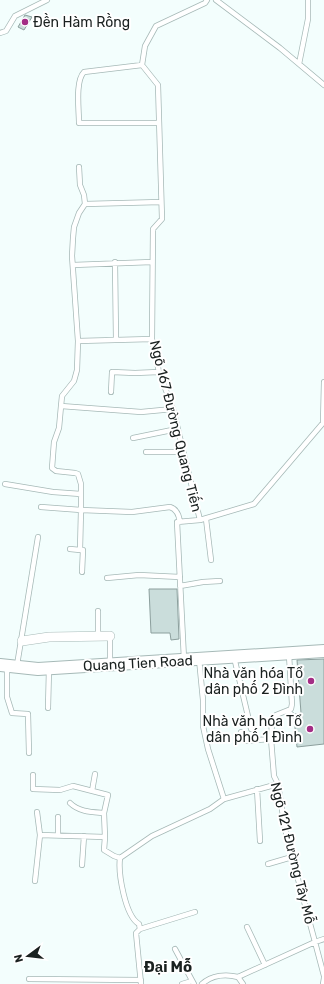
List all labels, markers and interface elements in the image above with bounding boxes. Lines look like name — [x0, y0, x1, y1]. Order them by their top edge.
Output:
place label: Đền Hàm Rồng — [33, 13, 130, 31]
marker: Đền Hàm Rồng — [20, 17, 30, 27]
street label: Ngõ 167 Đường Quang Tiến — [146, 338, 206, 514]
street label: Quang Tien Road — [83, 652, 193, 675]
place label: Nhà văn hóa Tổ dân phố 2 Đình — [204, 665, 303, 698]
marker: Nhà văn hóa Tổ dân phố 2 Đình — [306, 676, 316, 686]
place label: Nhà văn hóa Tổ dân phố 1 Đình — [203, 713, 302, 746]
marker: Nhà văn hóa Tổ dân phố 1 Đình — [305, 724, 315, 734]
street label: Ngõ 121 Đường Tây Mỗ — [267, 780, 319, 926]
north arrow — [8, 936, 48, 976]
text: N — [11, 953, 26, 964]
district label: Đại Mỗ — [144, 958, 192, 976]

